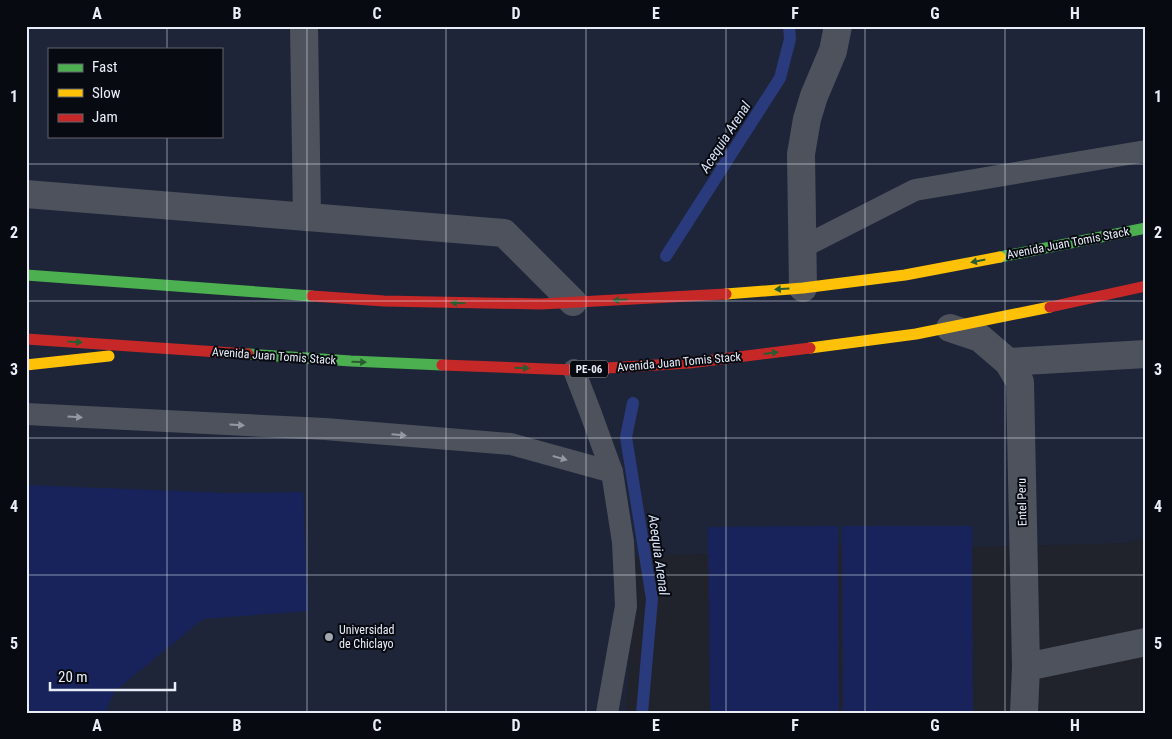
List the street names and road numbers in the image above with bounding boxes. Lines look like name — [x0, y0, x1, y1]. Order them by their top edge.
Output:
street label: Avenida Juan Tomis Stack — [1006, 224, 1131, 262]
street label: Avenida Juan Tomis Stack — [212, 345, 337, 367]
street label: Avenida Juan Tomis Stack — [617, 350, 742, 374]
road number: PE-06 — [570, 360, 608, 378]
street label: Entel Peru — [1015, 478, 1029, 526]

